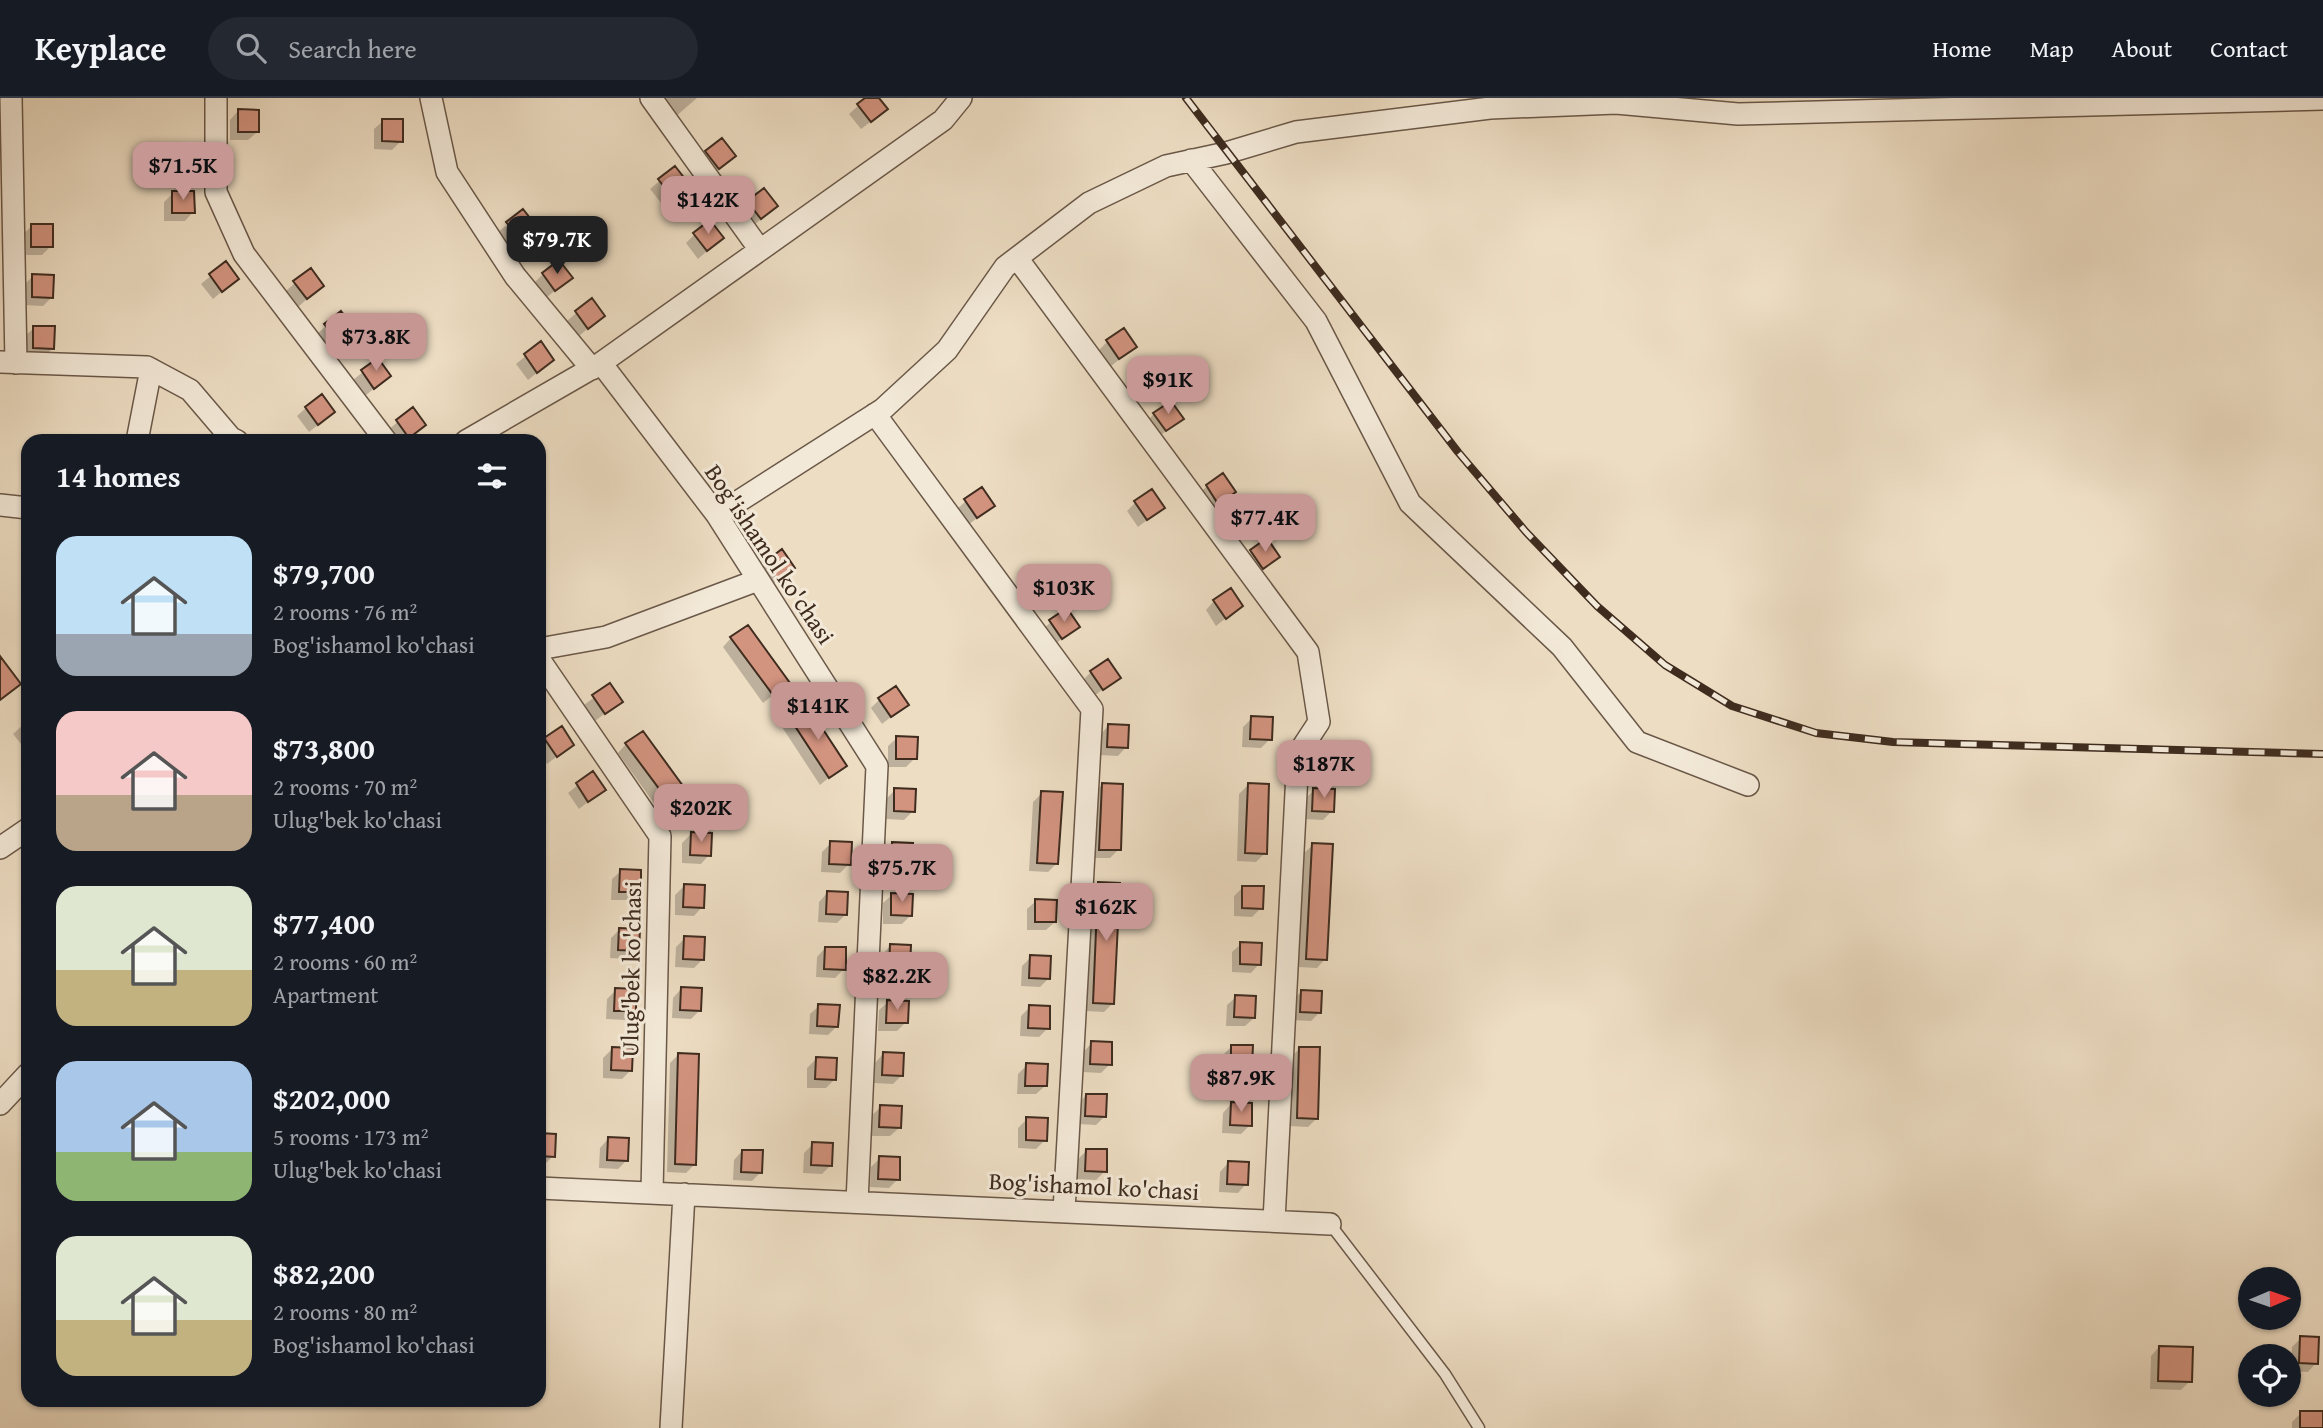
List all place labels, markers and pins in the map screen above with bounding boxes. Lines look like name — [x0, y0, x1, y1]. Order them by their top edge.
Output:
pin: $71.5K — [126, 142, 240, 202]
pin: $142K — [659, 176, 757, 236]
pin: $79.7K — [500, 216, 614, 276]
pin: $73.8K — [319, 314, 433, 373]
pin: $91K — [1127, 356, 1209, 416]
pin: $77.4K — [1208, 494, 1322, 554]
pin: $103K — [1015, 564, 1113, 624]
pin: $141K — [769, 682, 867, 742]
pin: $187K — [1275, 740, 1373, 800]
pin: $202K — [652, 784, 750, 844]
pin: $75.7K — [845, 844, 959, 904]
pin: $162K — [1057, 884, 1155, 943]
pin: $82.2K — [840, 953, 954, 1012]
pin: $87.9K — [1184, 1054, 1298, 1114]

